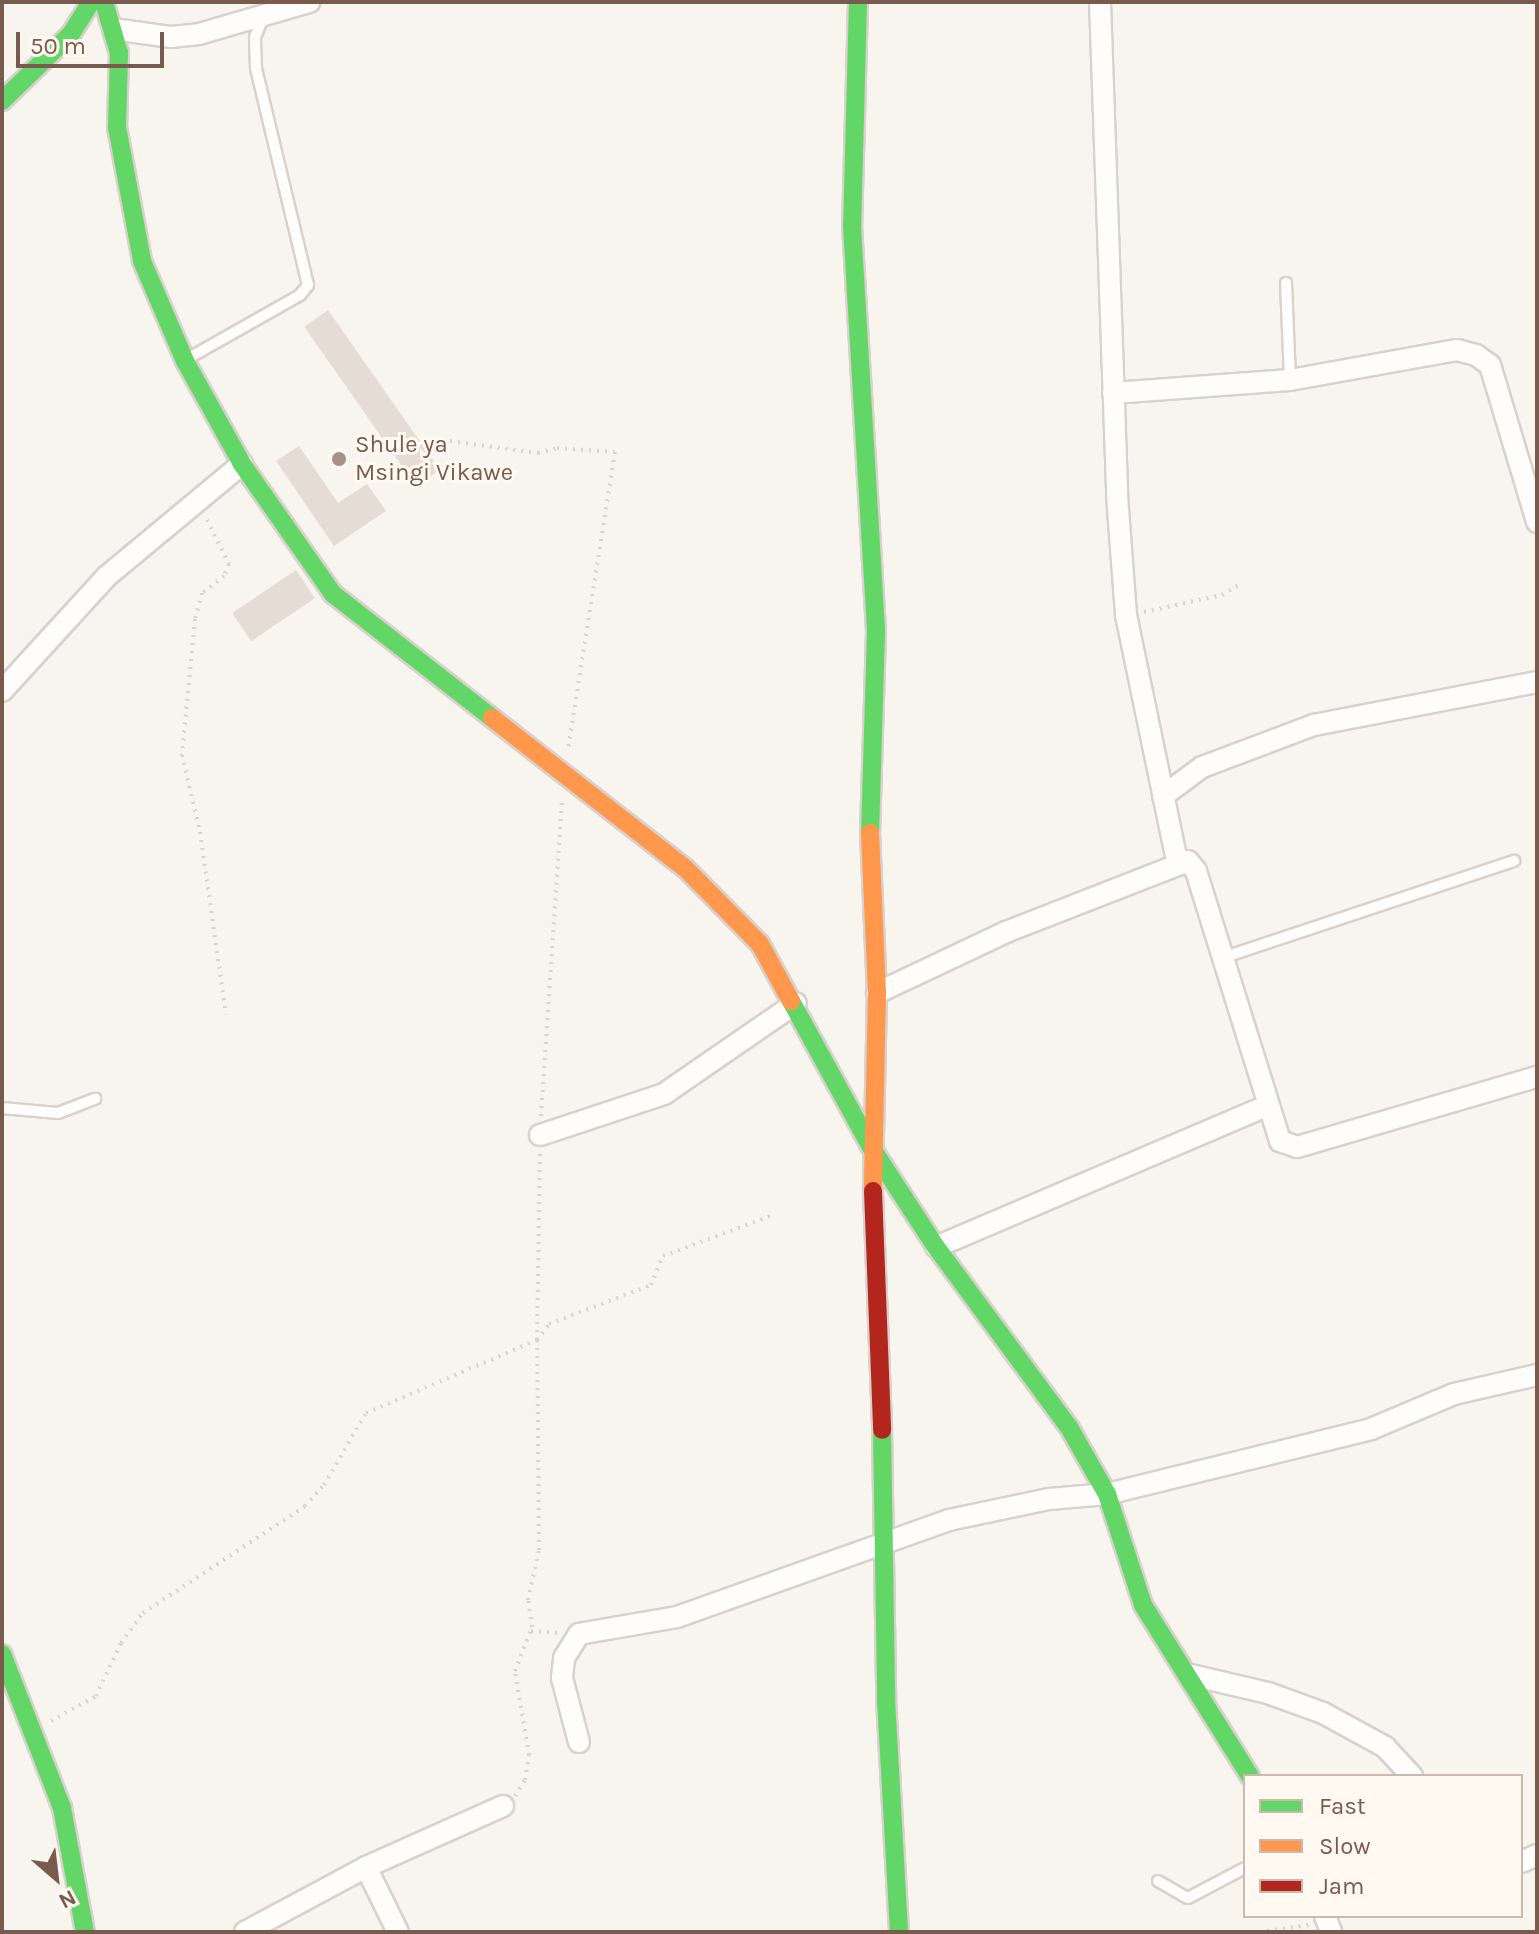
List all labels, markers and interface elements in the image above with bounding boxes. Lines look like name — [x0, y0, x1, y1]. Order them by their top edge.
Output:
scale bar — [20, 16, 168, 66]
text: 50 m — [30, 32, 86, 60]
place label: Shule ya Msingi Vikawe — [355, 431, 513, 487]
marker: Shule ya Msingi Vikawe — [330, 450, 348, 468]
legend — [1243, 1774, 1523, 1918]
text: Fast — [1319, 1792, 1366, 1820]
text: Slow — [1319, 1832, 1371, 1860]
north arrow — [16, 1838, 96, 1918]
text: Jam — [1319, 1872, 1364, 1900]
text: N — [54, 1884, 80, 1914]

